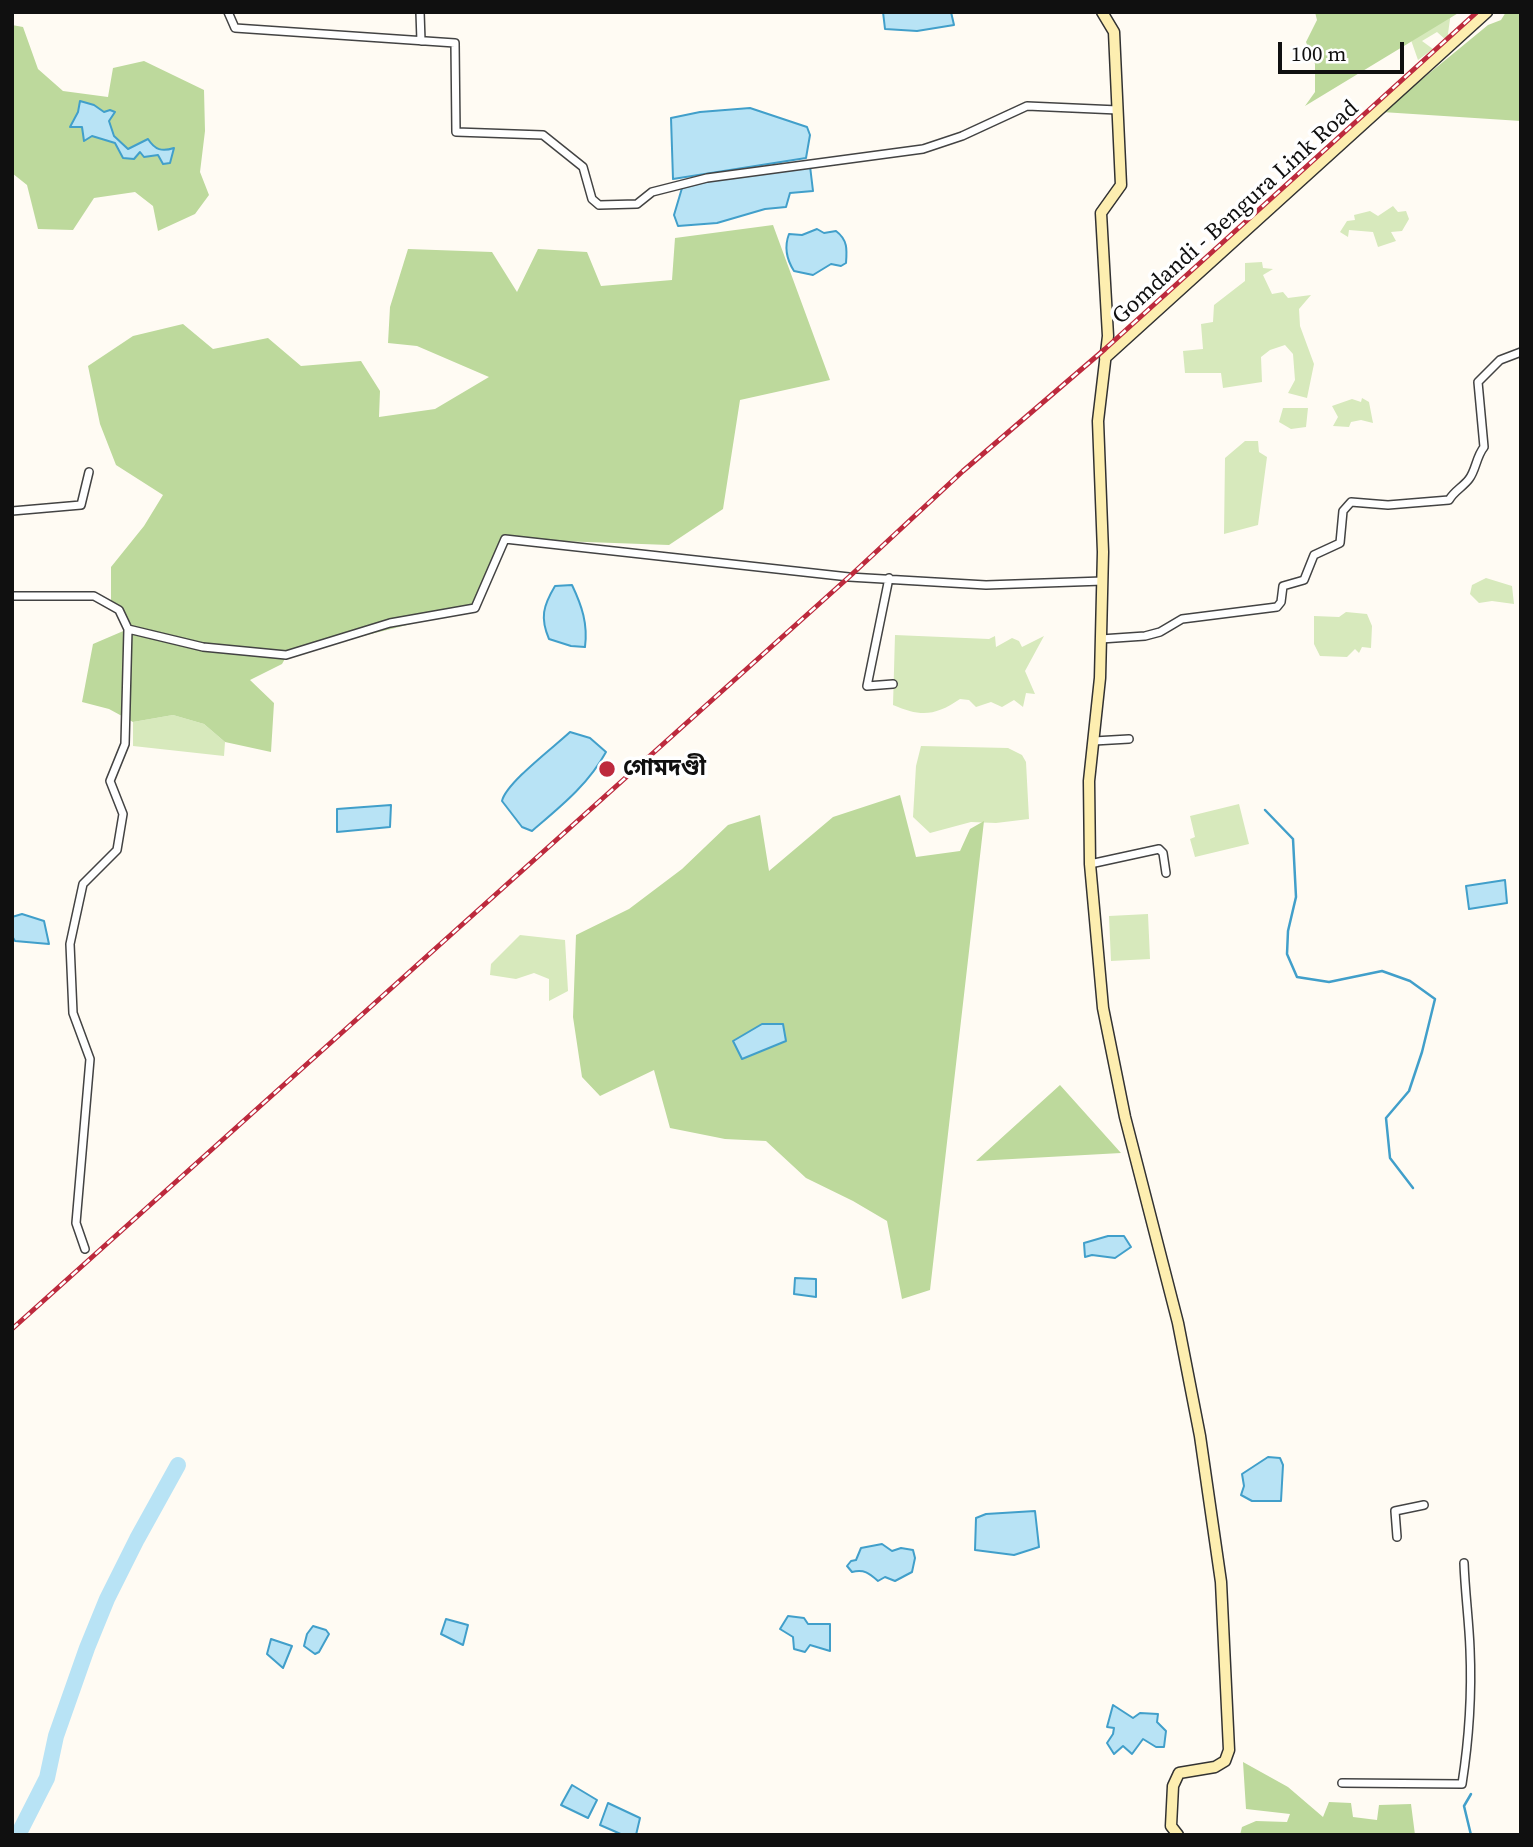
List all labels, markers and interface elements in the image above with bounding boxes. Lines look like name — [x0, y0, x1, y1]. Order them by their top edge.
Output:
scale bar — [1281, 28, 1407, 72]
text: 100 m — [1291, 39, 1346, 68]
street label: Gomdandi - Bengura Link Road — [1107, 95, 1365, 331]
place label: গোমদণ্ডী — [623, 755, 706, 783]
marker: গোমদণ্ডী — [597, 759, 617, 779]

